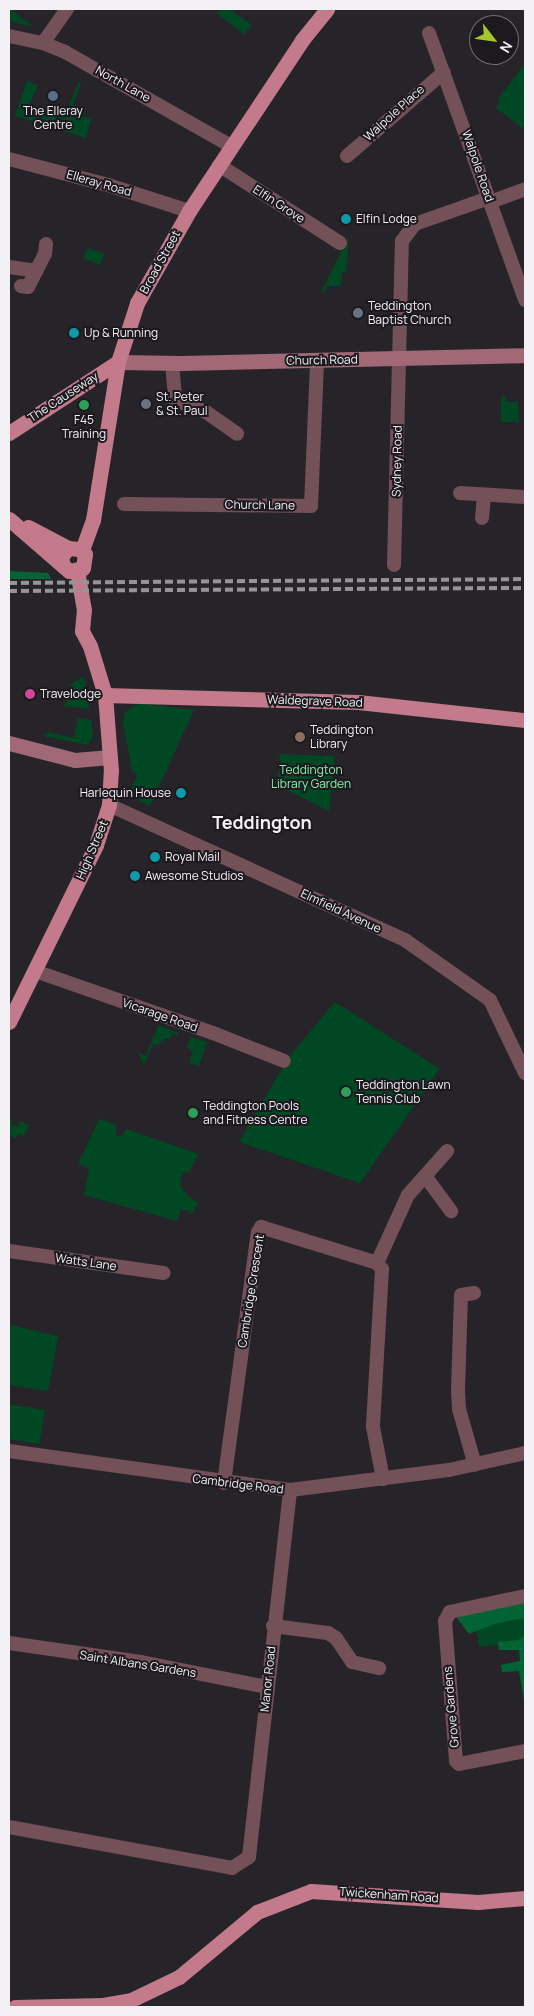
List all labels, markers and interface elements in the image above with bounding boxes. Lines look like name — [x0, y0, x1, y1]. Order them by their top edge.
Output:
north arrow — [469, 15, 519, 65]
text: N — [496, 38, 517, 56]
street label: North Lane — [93, 63, 153, 105]
street label: Walpole Place — [361, 82, 427, 144]
marker: The Elleray Centre — [47, 90, 59, 102]
place label: The Elleray Centre — [23, 104, 83, 132]
street label: Walpole Road — [459, 128, 497, 204]
street label: Elleray Road — [65, 167, 133, 199]
street label: Elfin Grove — [250, 182, 308, 226]
place label: Elfin Lodge — [356, 212, 417, 226]
marker: Elfin Lodge — [340, 213, 352, 225]
street label: Broad Street — [137, 228, 183, 296]
place label: Teddington Baptist Church — [368, 299, 451, 327]
marker: Teddington Baptist Church — [352, 307, 364, 319]
place label: Up & Running — [84, 326, 158, 340]
marker: Up & Running — [68, 327, 80, 339]
street label: Church Road — [286, 352, 358, 368]
street label: The Causeway — [25, 369, 101, 425]
place label: St. Peter & St. Paul — [156, 390, 207, 418]
marker: St. Peter & St. Paul — [140, 398, 152, 410]
marker: F45 Training — [78, 399, 90, 411]
place label: F45 Training — [62, 413, 106, 441]
street label: Sydney Road — [389, 425, 405, 497]
street label: Church Lane — [225, 497, 295, 513]
place label: Travelodge — [40, 687, 101, 701]
marker: Travelodge — [24, 688, 36, 700]
street label: Waldegrave Road — [267, 692, 363, 710]
place label: Teddington Library — [310, 723, 373, 751]
marker: Teddington Library — [294, 731, 306, 743]
park label: Teddington Library Garden — [271, 763, 351, 791]
place label: Harlequin House — [80, 786, 171, 800]
marker: Harlequin House — [175, 787, 187, 799]
district label: Teddington — [212, 811, 312, 833]
street label: High Street — [73, 818, 111, 882]
place label: Royal Mail — [165, 850, 220, 864]
marker: Royal Mail — [149, 851, 161, 863]
place label: Awesome Studios — [145, 869, 244, 883]
marker: Awesome Studios — [129, 870, 141, 882]
street label: Elmfield Avenue — [298, 886, 384, 936]
street label: Vicarage Road — [120, 995, 200, 1035]
place label: Teddington Lawn Tennis Club — [356, 1078, 451, 1106]
marker: Teddington Lawn Tennis Club — [340, 1086, 352, 1098]
place label: Teddington Pools and Fitness Centre — [203, 1099, 308, 1127]
marker: Teddington Pools and Fitness Centre — [187, 1107, 199, 1119]
street label: Cambridge Crescent — [235, 1233, 267, 1349]
street label: Watts Lane — [54, 1251, 118, 1273]
street label: Cambridge Road — [192, 1471, 284, 1497]
street label: Manor Road — [257, 1645, 279, 1713]
street label: Saint Albans Gardens — [79, 1648, 197, 1680]
street label: Grove Gardens — [440, 1666, 462, 1748]
street label: Twickenham Road — [339, 1884, 439, 1906]

